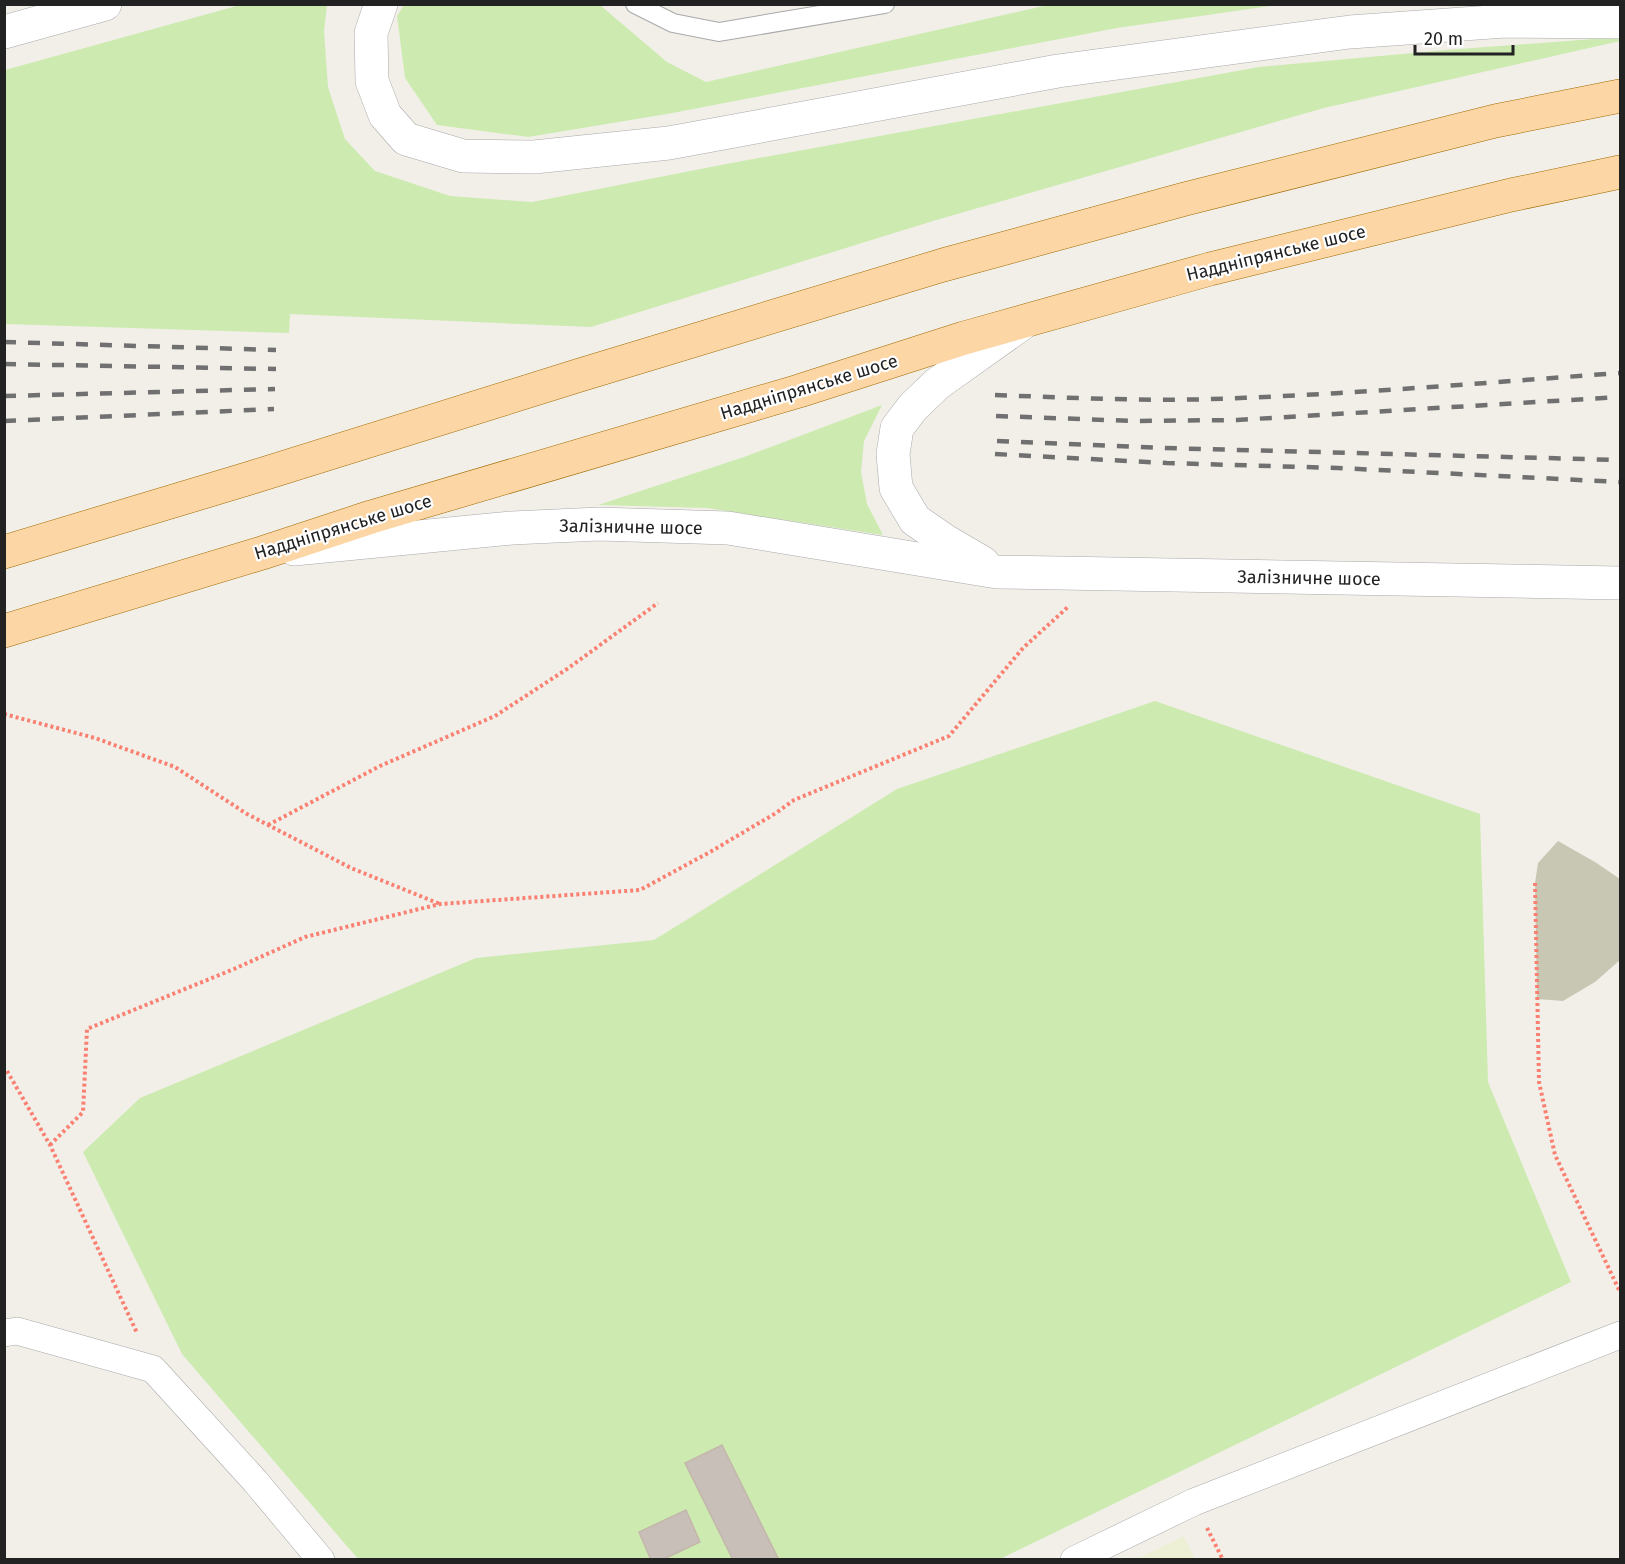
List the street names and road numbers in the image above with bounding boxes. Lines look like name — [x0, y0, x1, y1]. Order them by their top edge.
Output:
street label: Наддніпрянське шосе — [1184, 220, 1368, 286]
street label: Наддніпрянське шосе — [718, 350, 900, 424]
street label: Наддніпрянське шосе — [252, 490, 434, 564]
street label: Залізничне шосе — [559, 515, 703, 539]
street label: Залізничне шосе — [1237, 566, 1381, 590]

